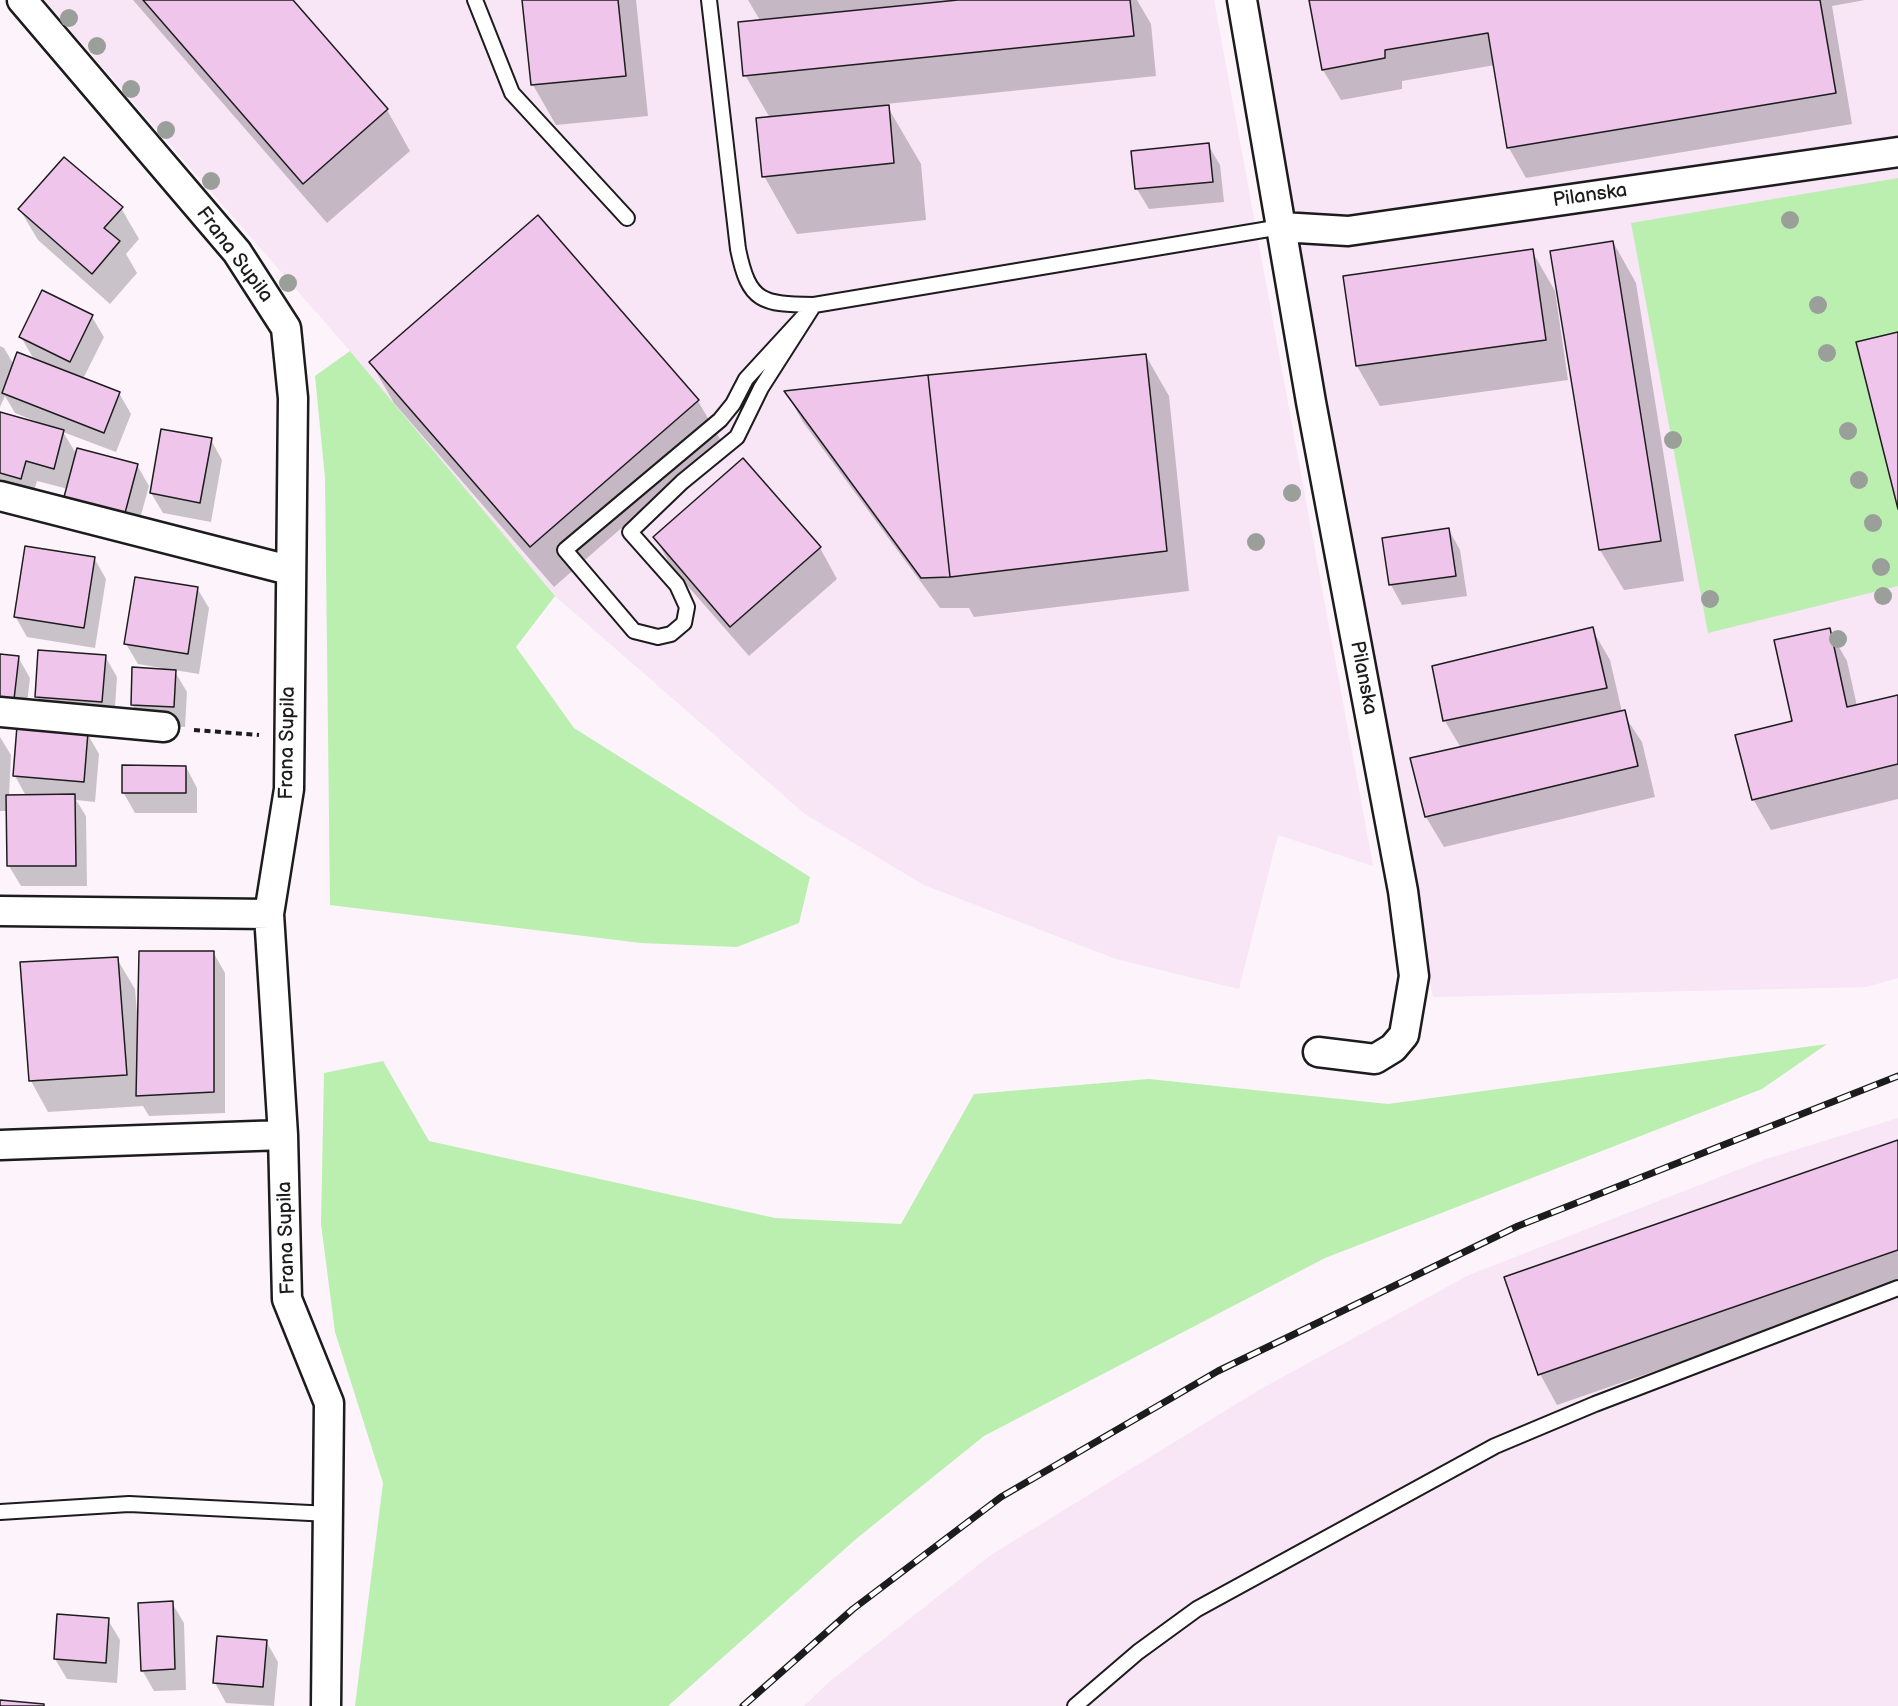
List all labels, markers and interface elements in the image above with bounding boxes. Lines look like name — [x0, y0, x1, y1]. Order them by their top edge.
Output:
street label: Pilanska — [1551, 179, 1629, 213]
street label: Frana Supila — [190, 203, 278, 307]
street label: Pilanska — [1344, 639, 1382, 717]
street label: Frana Supila — [275, 686, 301, 800]
street label: Frana Supila — [273, 1181, 301, 1295]

